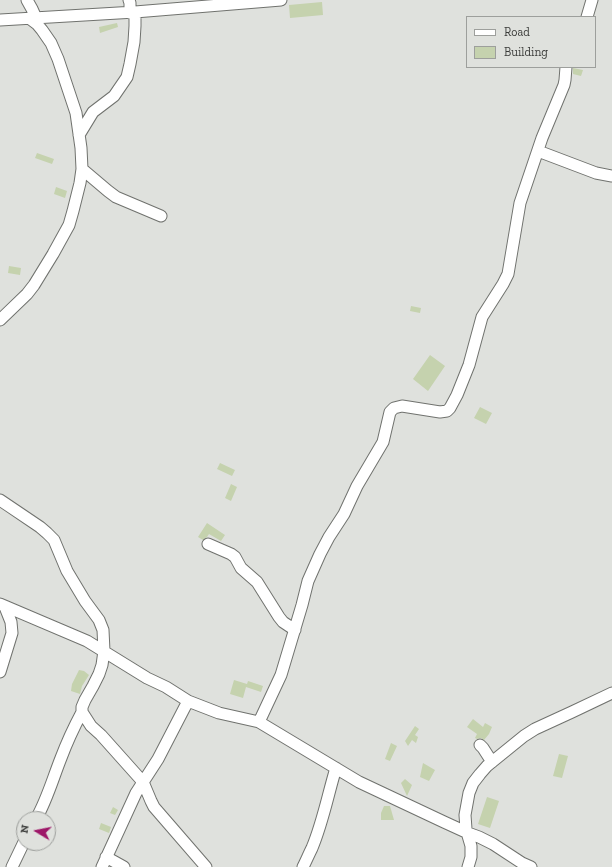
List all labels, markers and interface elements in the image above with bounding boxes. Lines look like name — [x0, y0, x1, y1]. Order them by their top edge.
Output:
legend — [466, 16, 596, 68]
text: Road — [504, 25, 530, 39]
text: Building — [504, 45, 548, 59]
north arrow — [16, 811, 56, 851]
text: N — [18, 824, 32, 834]

